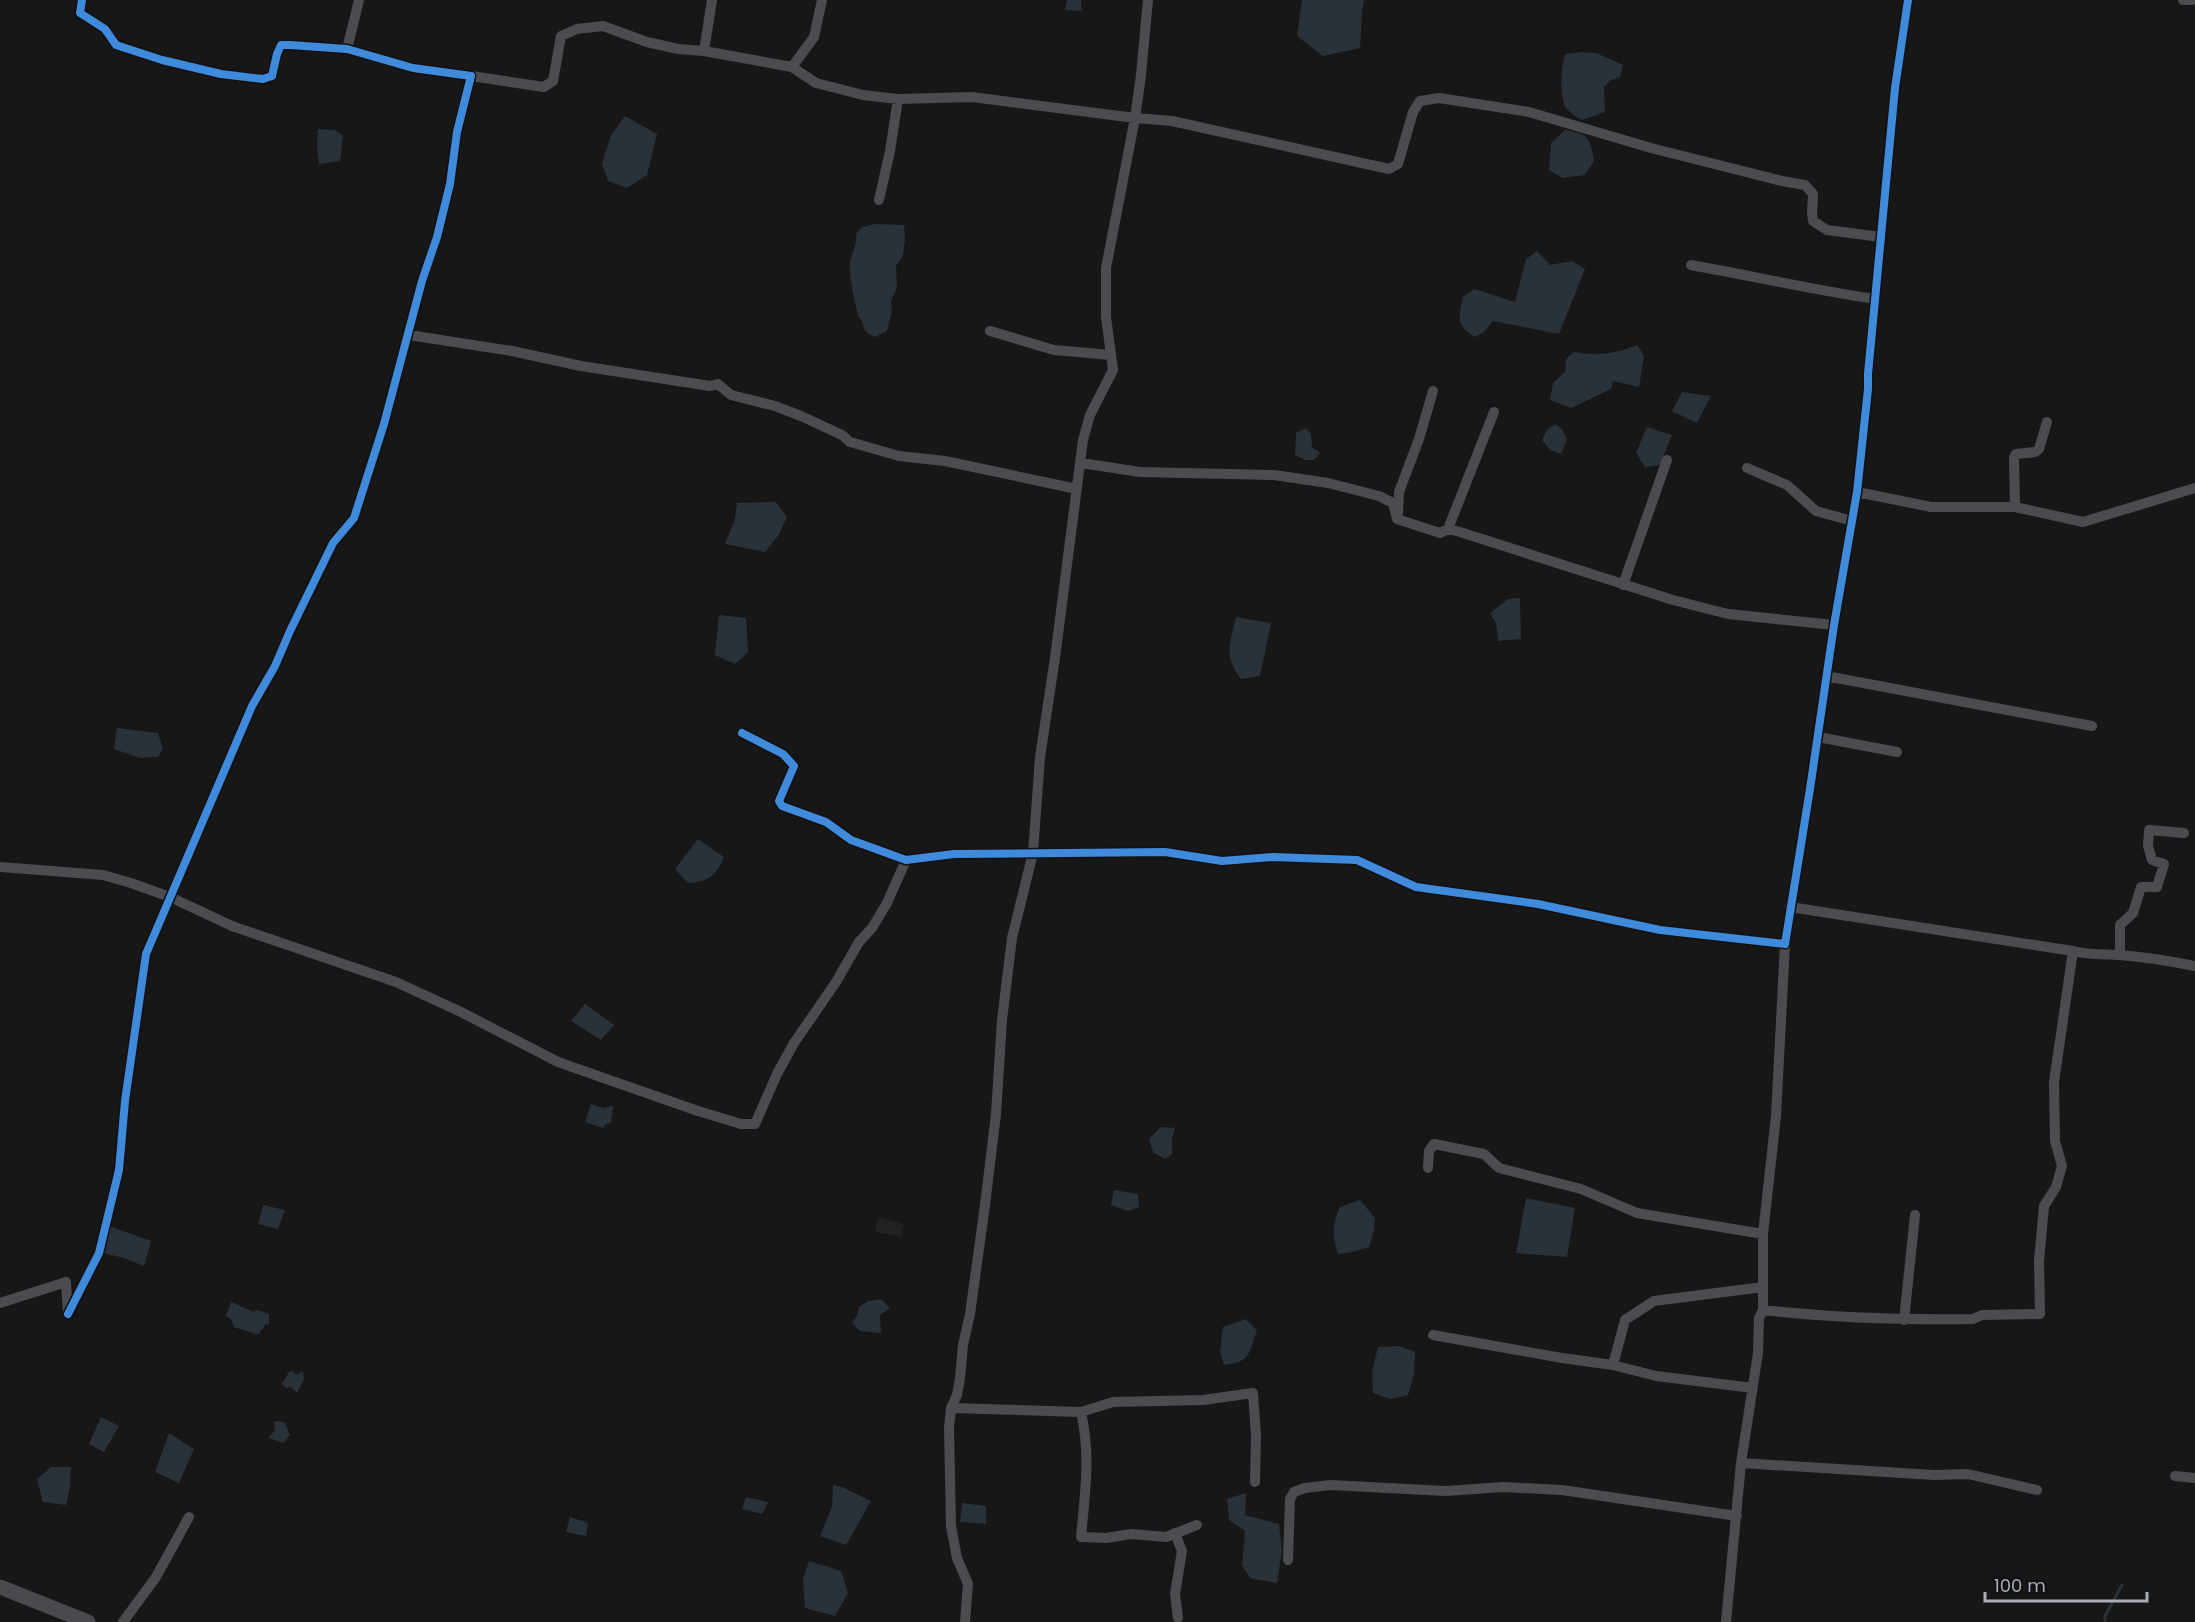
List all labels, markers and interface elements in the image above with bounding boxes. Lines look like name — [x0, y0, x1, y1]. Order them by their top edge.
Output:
scale bar — [1985, 1565, 2147, 1603]
text: 100 m — [1994, 1573, 2046, 1598]

